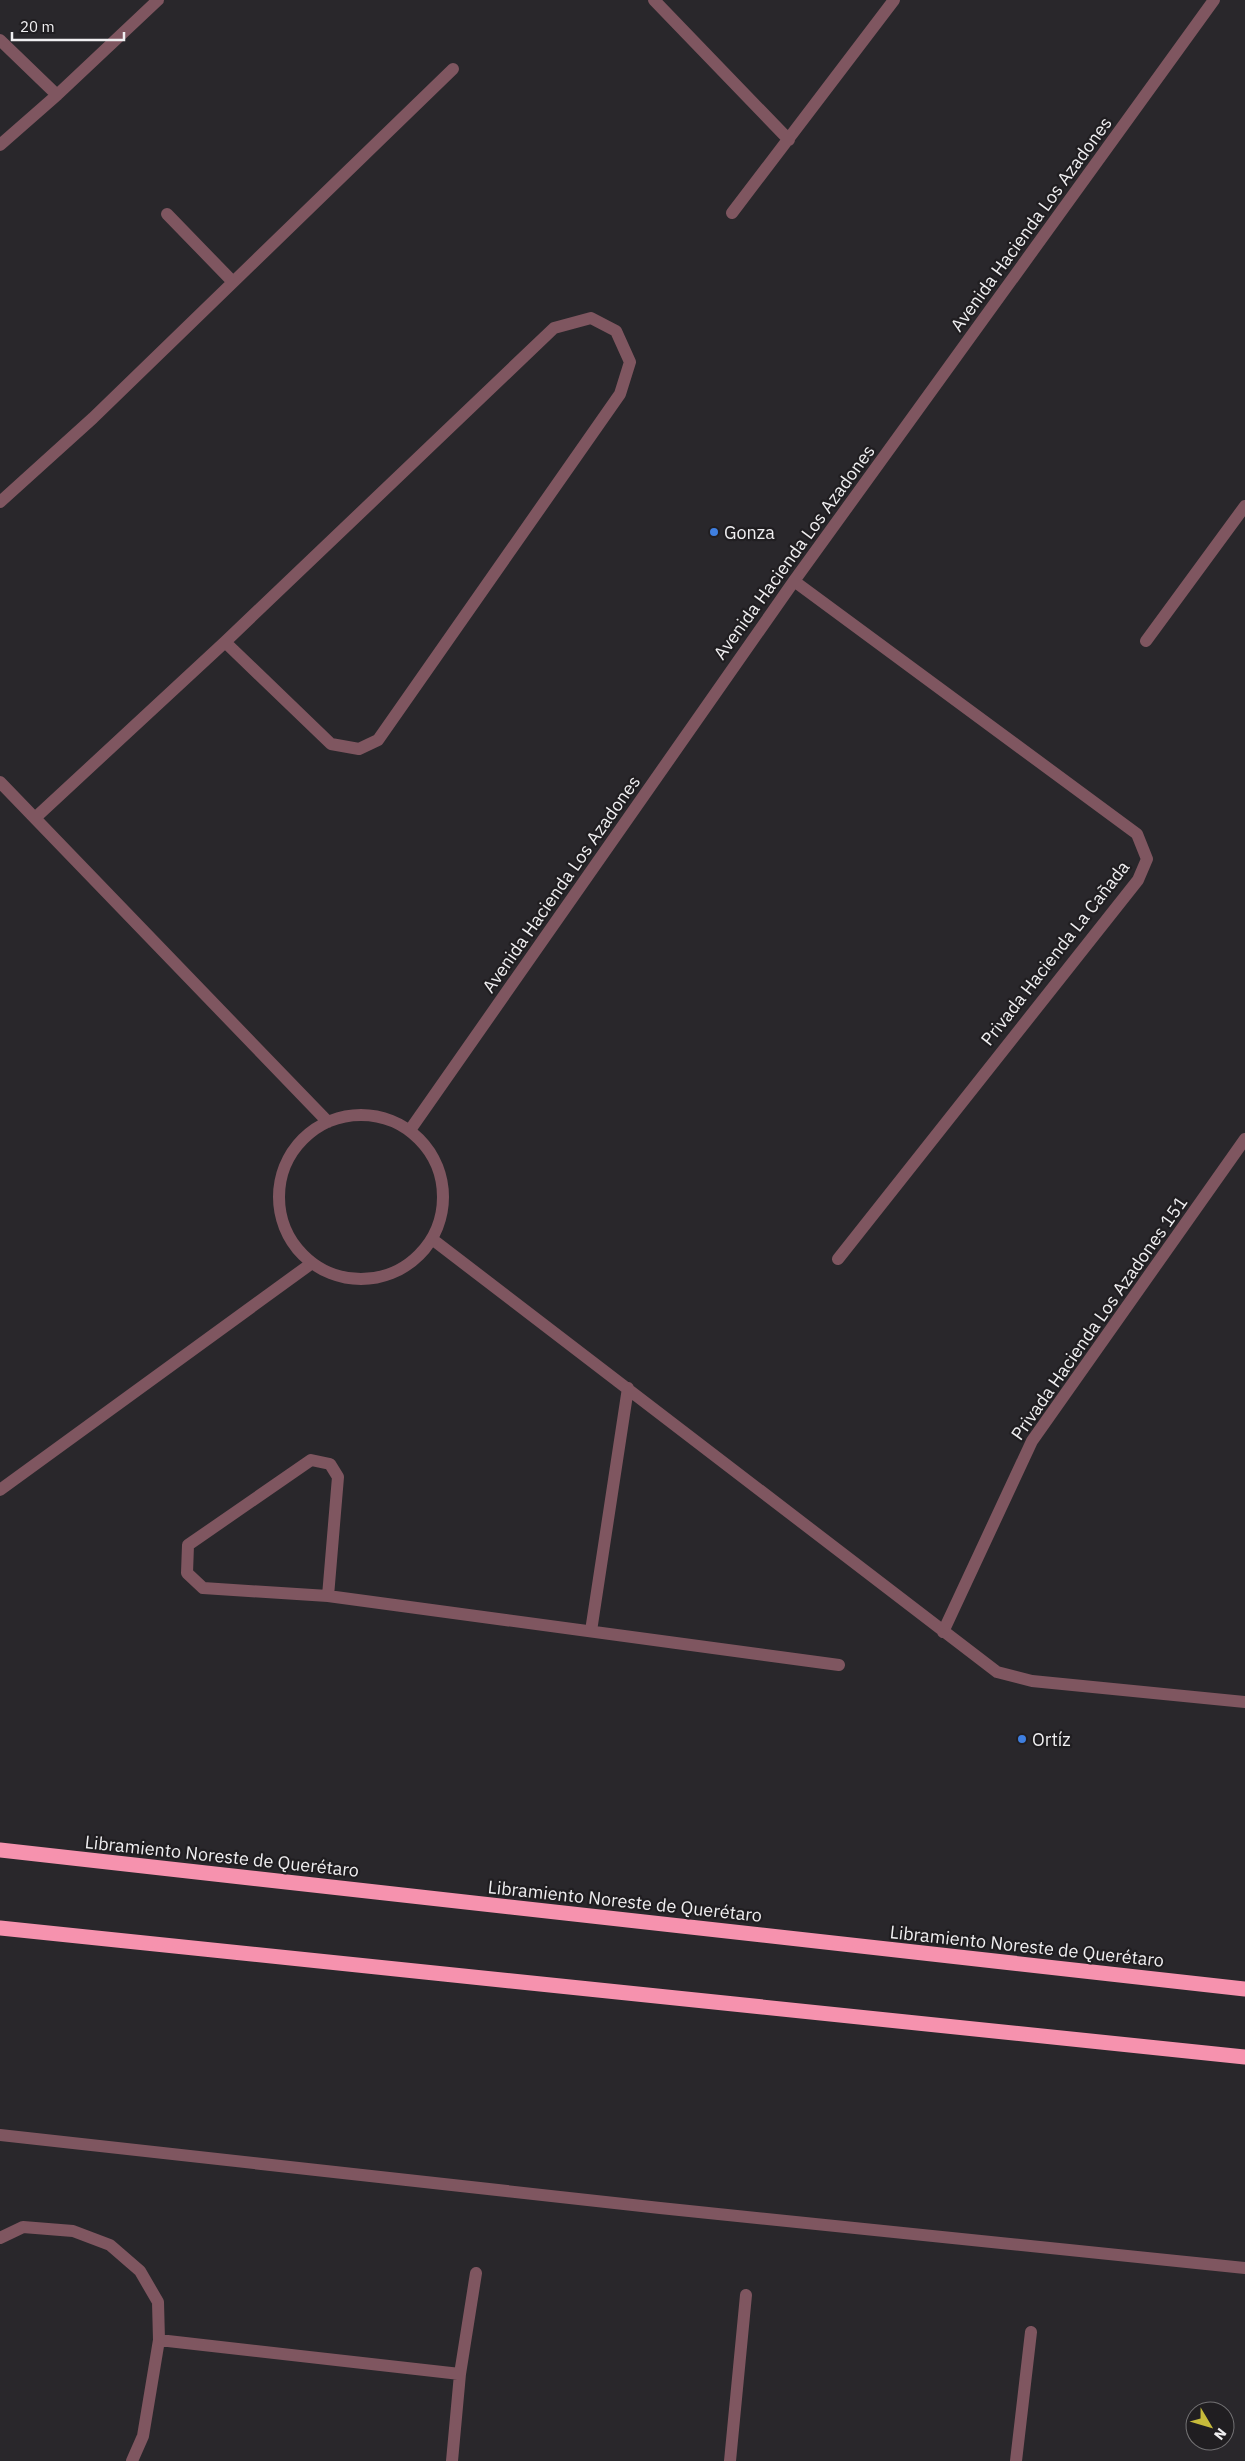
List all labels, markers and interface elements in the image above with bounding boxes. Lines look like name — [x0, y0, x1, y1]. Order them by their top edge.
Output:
scale bar — [12, 10, 125, 42]
text: 20 m — [20, 17, 55, 36]
street label: Avenida Hacienda Los Azadones — [945, 112, 1117, 336]
street label: Avenida Hacienda Los Azadones — [708, 440, 880, 664]
place label: Gonza — [724, 521, 775, 544]
marker: Gonza — [708, 526, 720, 538]
street label: Avenida Hacienda Los Azadones — [477, 771, 645, 997]
street label: Privada Hacienda La Cañada — [976, 856, 1135, 1050]
street label: Privada Hacienda Los Azadones 151 — [1006, 1192, 1192, 1444]
place label: Ortíz — [1032, 1728, 1071, 1751]
marker: Ortíz — [1016, 1733, 1028, 1745]
street label: Libramiento Noreste de Querétaro — [84, 1830, 360, 1882]
street label: Libramiento Noreste de Querétaro — [487, 1875, 763, 1927]
street label: Libramiento Noreste de Querétaro — [889, 1920, 1165, 1972]
north arrow — [1185, 2401, 1235, 2451]
text: N — [1210, 2424, 1230, 2444]

